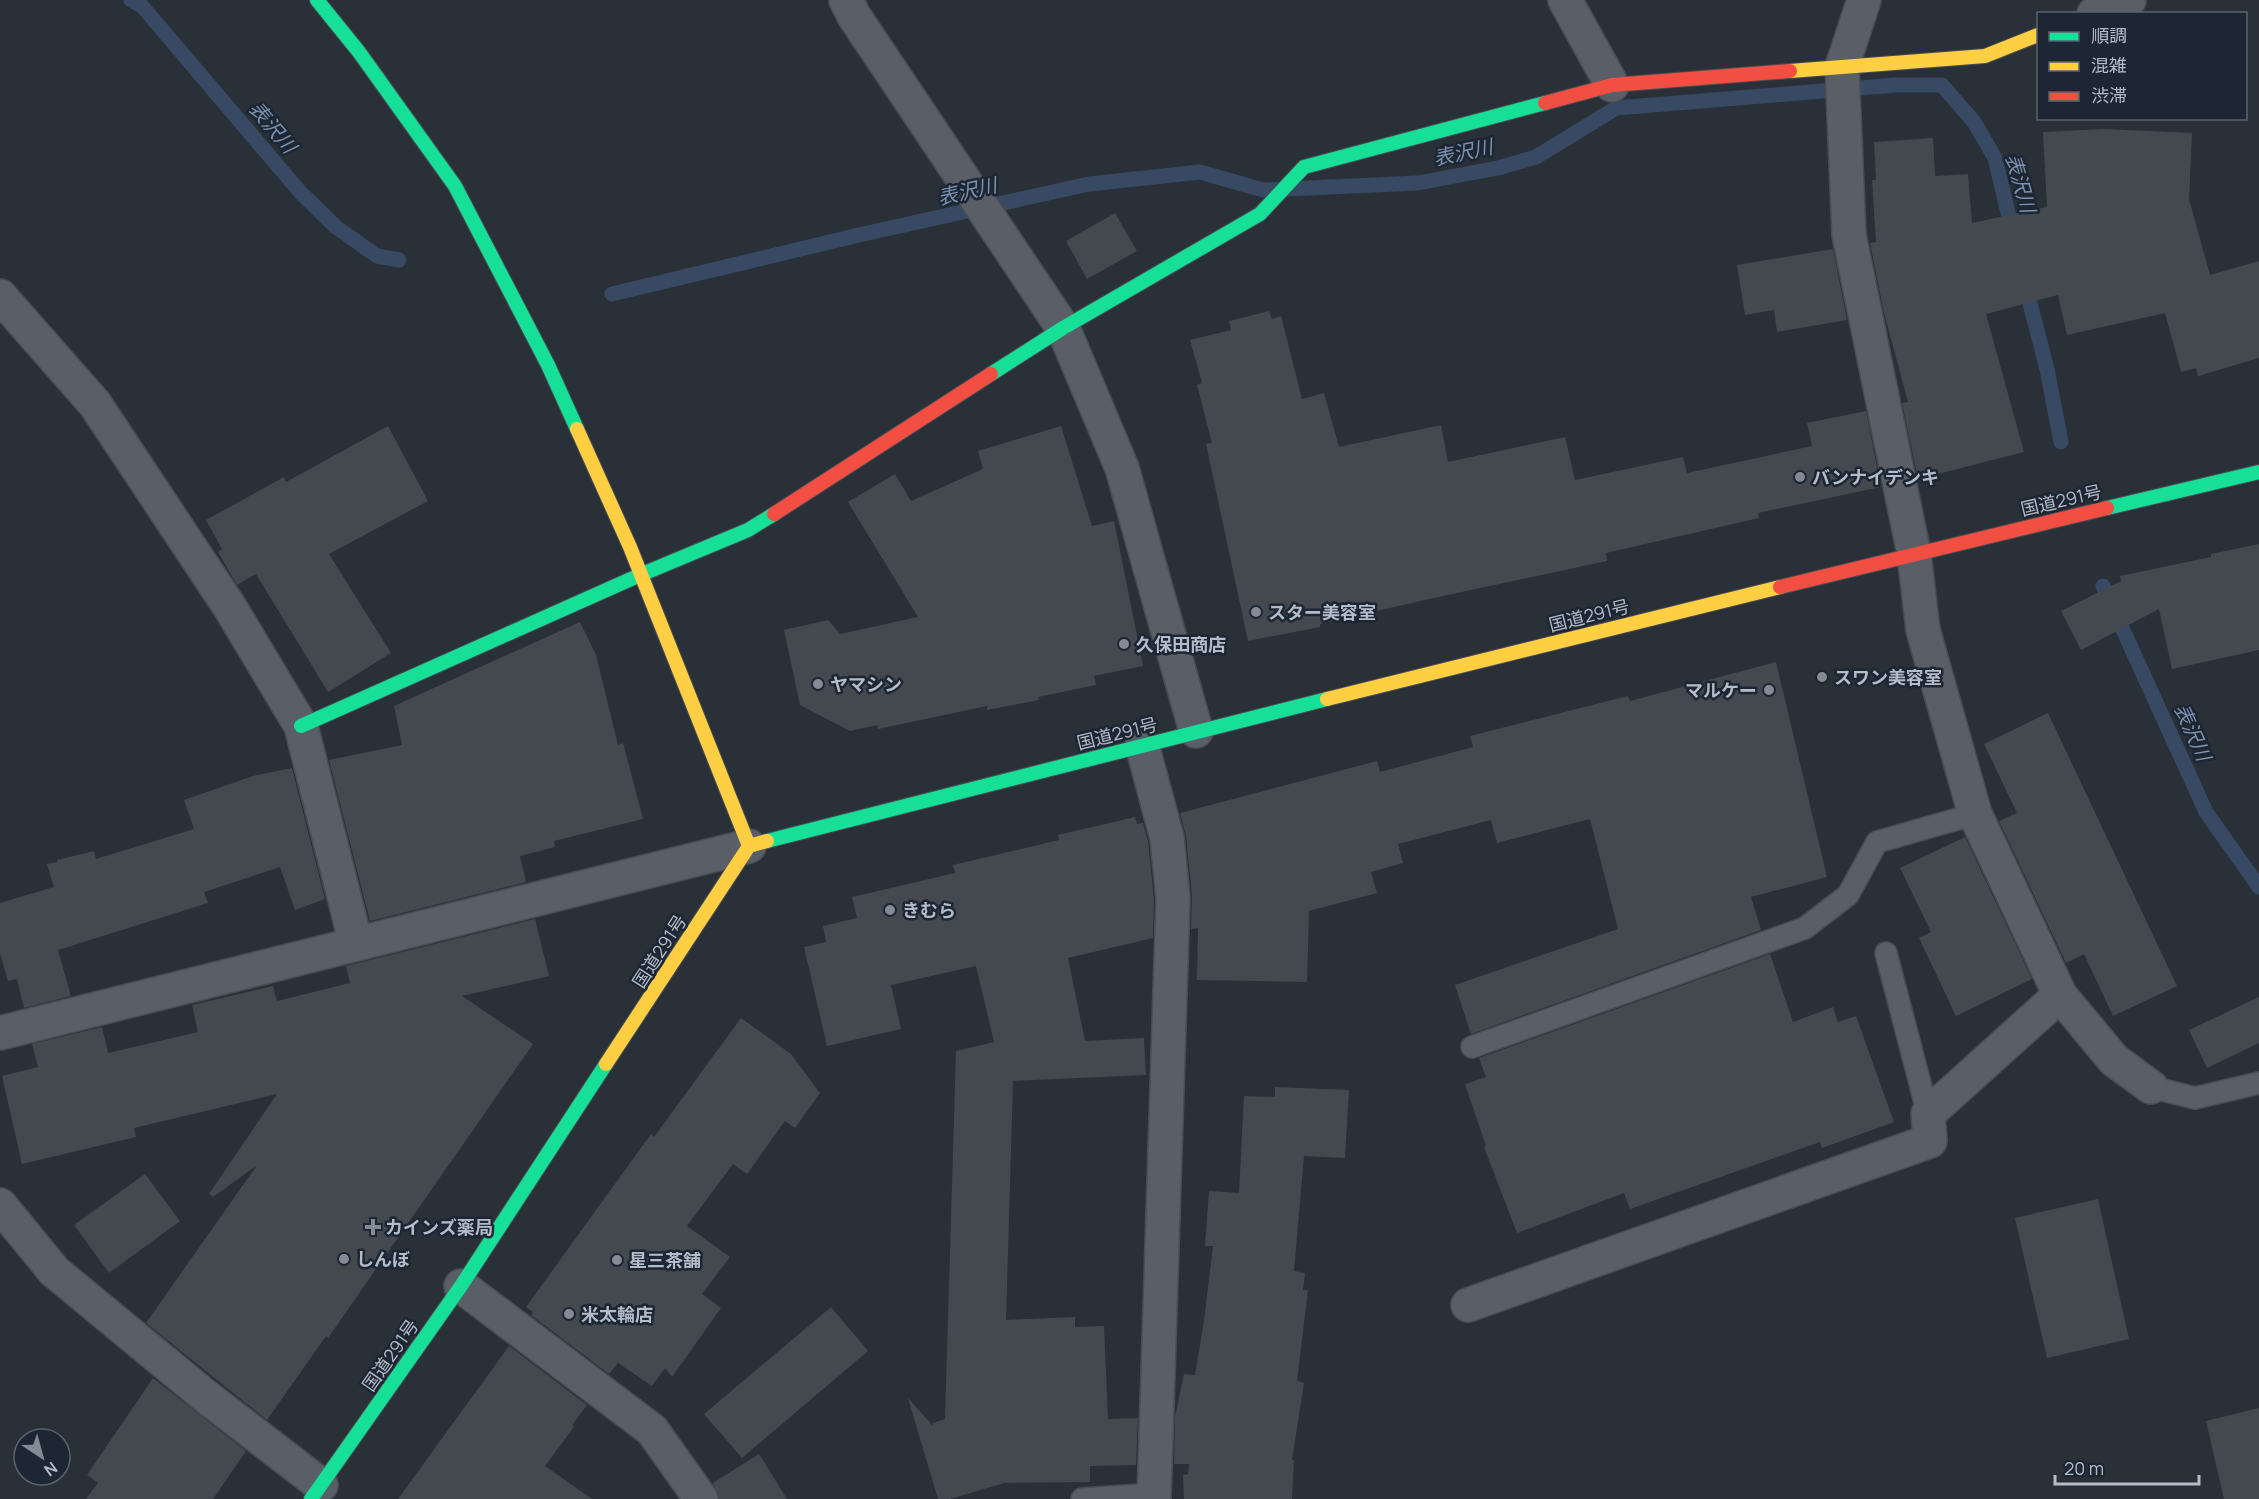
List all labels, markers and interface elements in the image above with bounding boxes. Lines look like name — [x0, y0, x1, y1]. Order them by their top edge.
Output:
legend — [2037, 12, 2247, 120]
text: 順調 — [2091, 23, 2127, 47]
text: 混雑 — [2091, 53, 2127, 77]
text: 渋滞 — [2091, 83, 2127, 107]
water label: 表沢川 — [243, 95, 304, 160]
water label: 表沢川 — [1431, 132, 1497, 171]
water label: 表沢川 — [2000, 150, 2043, 217]
water label: 表沢川 — [935, 171, 1001, 211]
place label: バンナイデンキ — [1812, 465, 1939, 489]
marker: バンナイデンキ — [1793, 470, 1807, 484]
street label: 国道291号 — [2018, 479, 2104, 521]
street label: 国道291号 — [1546, 593, 1632, 637]
place label: スター美容室 — [1268, 600, 1376, 624]
marker: スター美容室 — [1249, 605, 1263, 619]
place label: 久保田商店 — [1136, 632, 1226, 656]
marker: 久保田商店 — [1117, 637, 1131, 651]
place label: スワン美容室 — [1834, 665, 1942, 689]
marker: スワン美容室 — [1815, 670, 1829, 684]
place label: ヤマシン — [830, 672, 902, 696]
marker: ヤマシン — [811, 677, 825, 691]
place label: マルケー — [1685, 678, 1757, 702]
marker: マルケー — [1762, 683, 1776, 697]
water label: 表沢川 — [2168, 699, 2218, 767]
street label: 国道291号 — [1074, 711, 1160, 755]
place label: きむら — [902, 898, 956, 922]
marker: きむら — [883, 903, 897, 917]
street label: 国道291号 — [626, 910, 692, 992]
place label: カインズ薬局 — [385, 1215, 493, 1239]
marker: カインズ薬局 — [366, 1220, 380, 1234]
place label: しんぼ — [356, 1247, 410, 1271]
place label: 星三茶舗 — [629, 1248, 701, 1272]
marker: しんぼ — [337, 1252, 351, 1266]
marker: 星三茶舗 — [610, 1253, 624, 1267]
place label: 米太輪店 — [581, 1302, 653, 1326]
marker: 米太輪店 — [562, 1307, 576, 1321]
street label: 国道291号 — [357, 1314, 423, 1396]
north arrow — [12, 1427, 72, 1487]
scale bar — [2055, 1448, 2199, 1486]
text: 20 m — [2064, 1456, 2104, 1480]
text: N — [40, 1457, 62, 1481]

